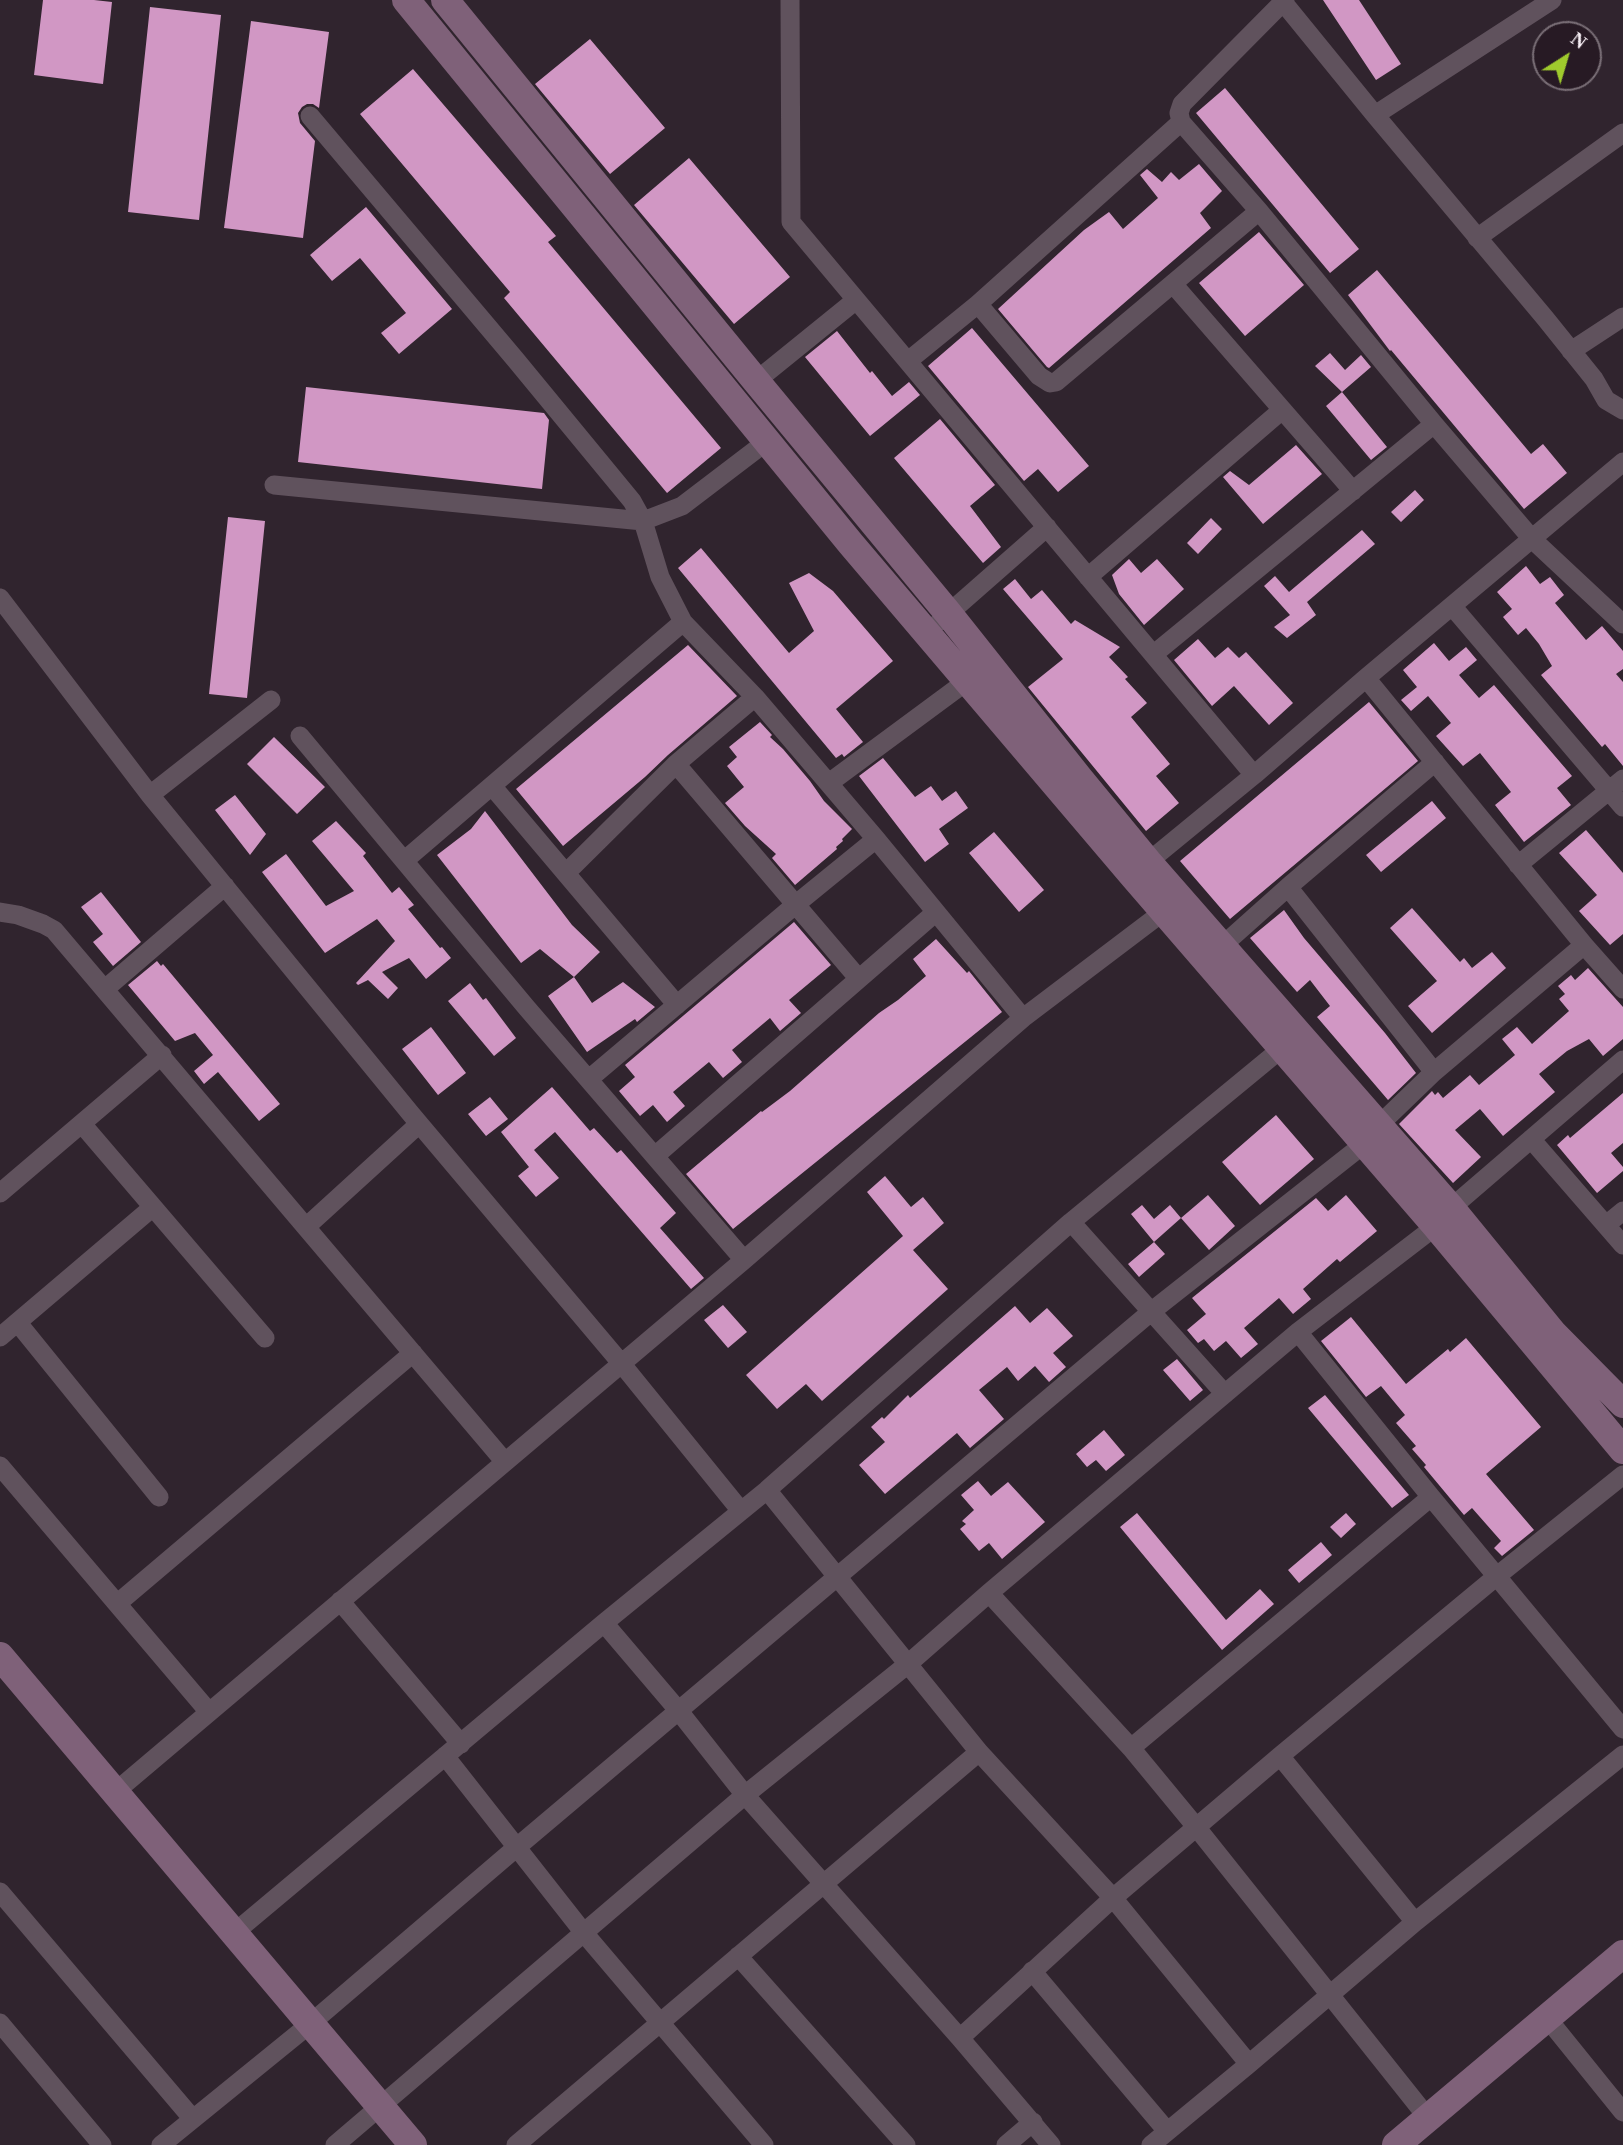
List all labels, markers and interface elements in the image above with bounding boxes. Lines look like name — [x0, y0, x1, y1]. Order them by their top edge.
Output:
north arrow — [1532, 21, 1602, 91]
text: N — [1567, 28, 1591, 53]

